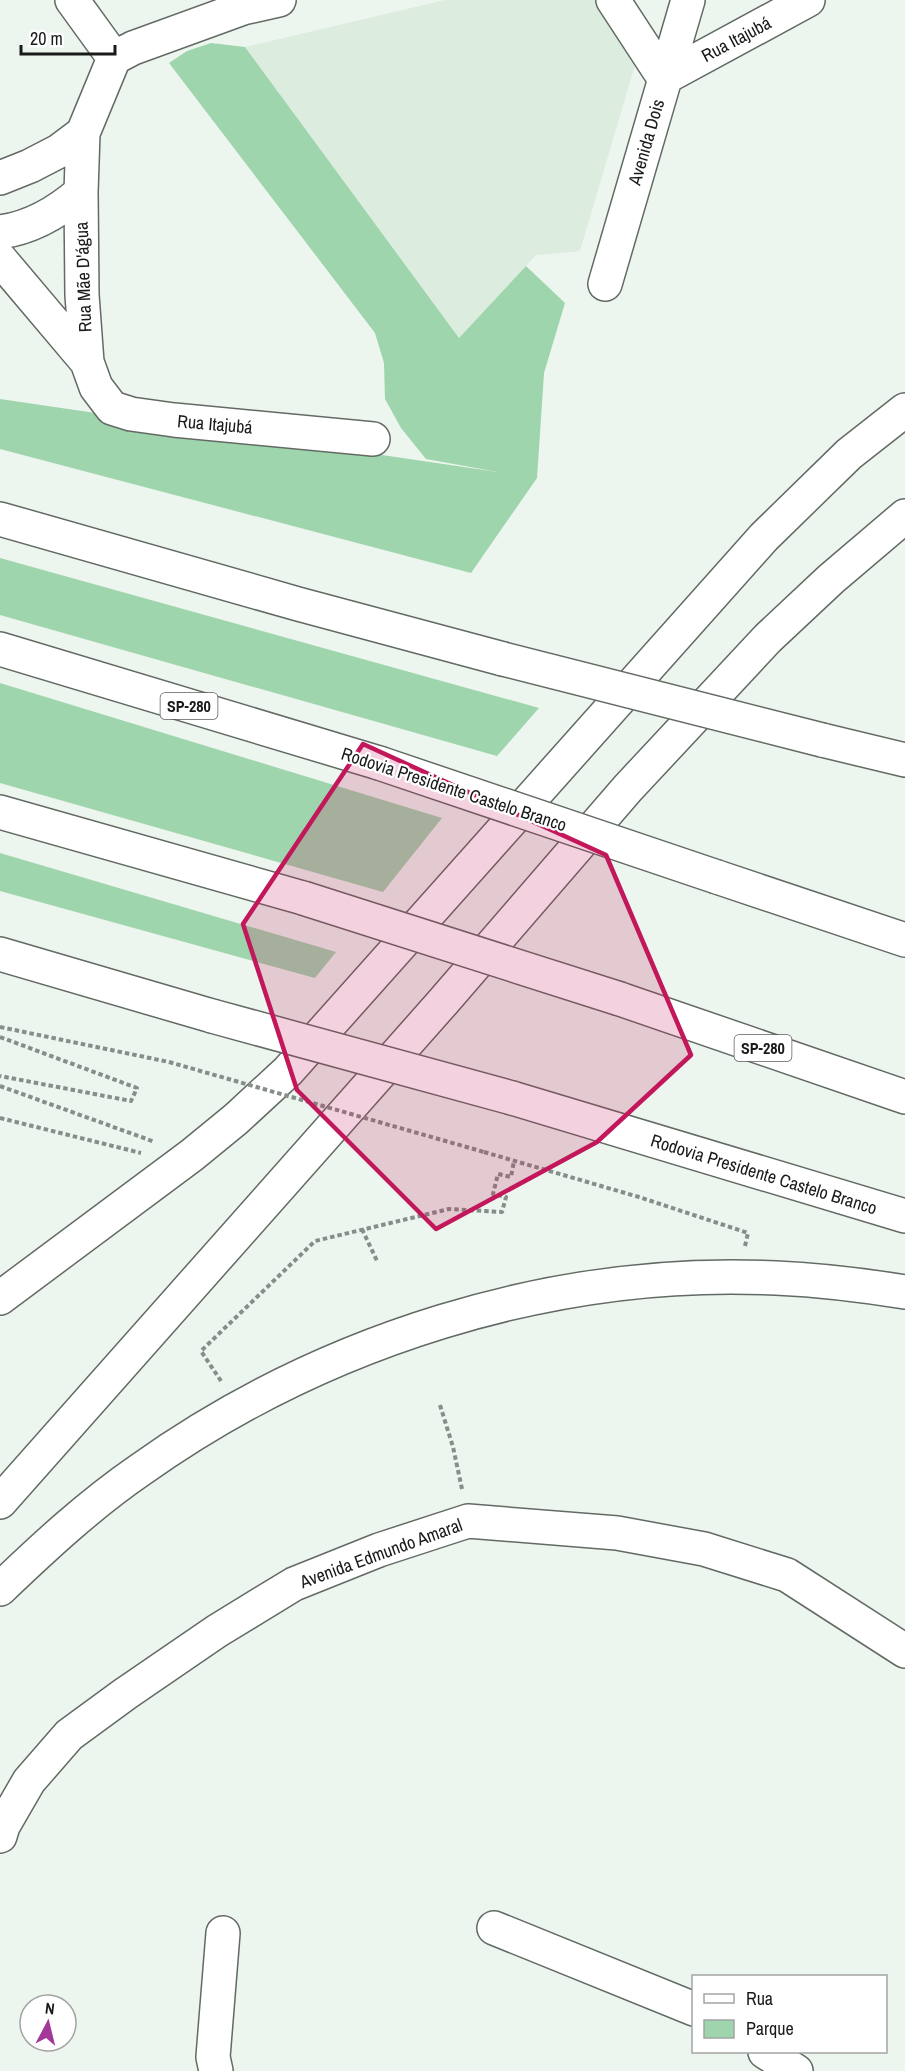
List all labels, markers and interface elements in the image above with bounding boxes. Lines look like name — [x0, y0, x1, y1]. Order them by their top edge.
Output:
street label: Rua Itajubá — [697, 10, 775, 68]
scale bar — [21, 18, 116, 56]
text: 20 m — [30, 26, 63, 51]
street label: Avenida Dois — [622, 96, 670, 189]
street label: Rua Mãe D'água — [69, 221, 97, 333]
street label: Rua Itajubá — [176, 408, 254, 440]
road number: SP-280 — [160, 693, 218, 719]
street label: Rodovia Presidente Castelo Branco — [338, 741, 570, 837]
road number: SP-280 — [734, 1035, 792, 1061]
street label: Rodovia Presidente Castelo Branco — [648, 1128, 880, 1220]
street label: Avenida Edmundo Amaral — [295, 1512, 466, 1594]
legend — [692, 1975, 887, 2053]
text: Rua — [746, 1986, 773, 2011]
north arrow — [18, 1993, 78, 2053]
text: N — [44, 1997, 56, 2020]
text: Parque — [746, 2016, 794, 2041]

